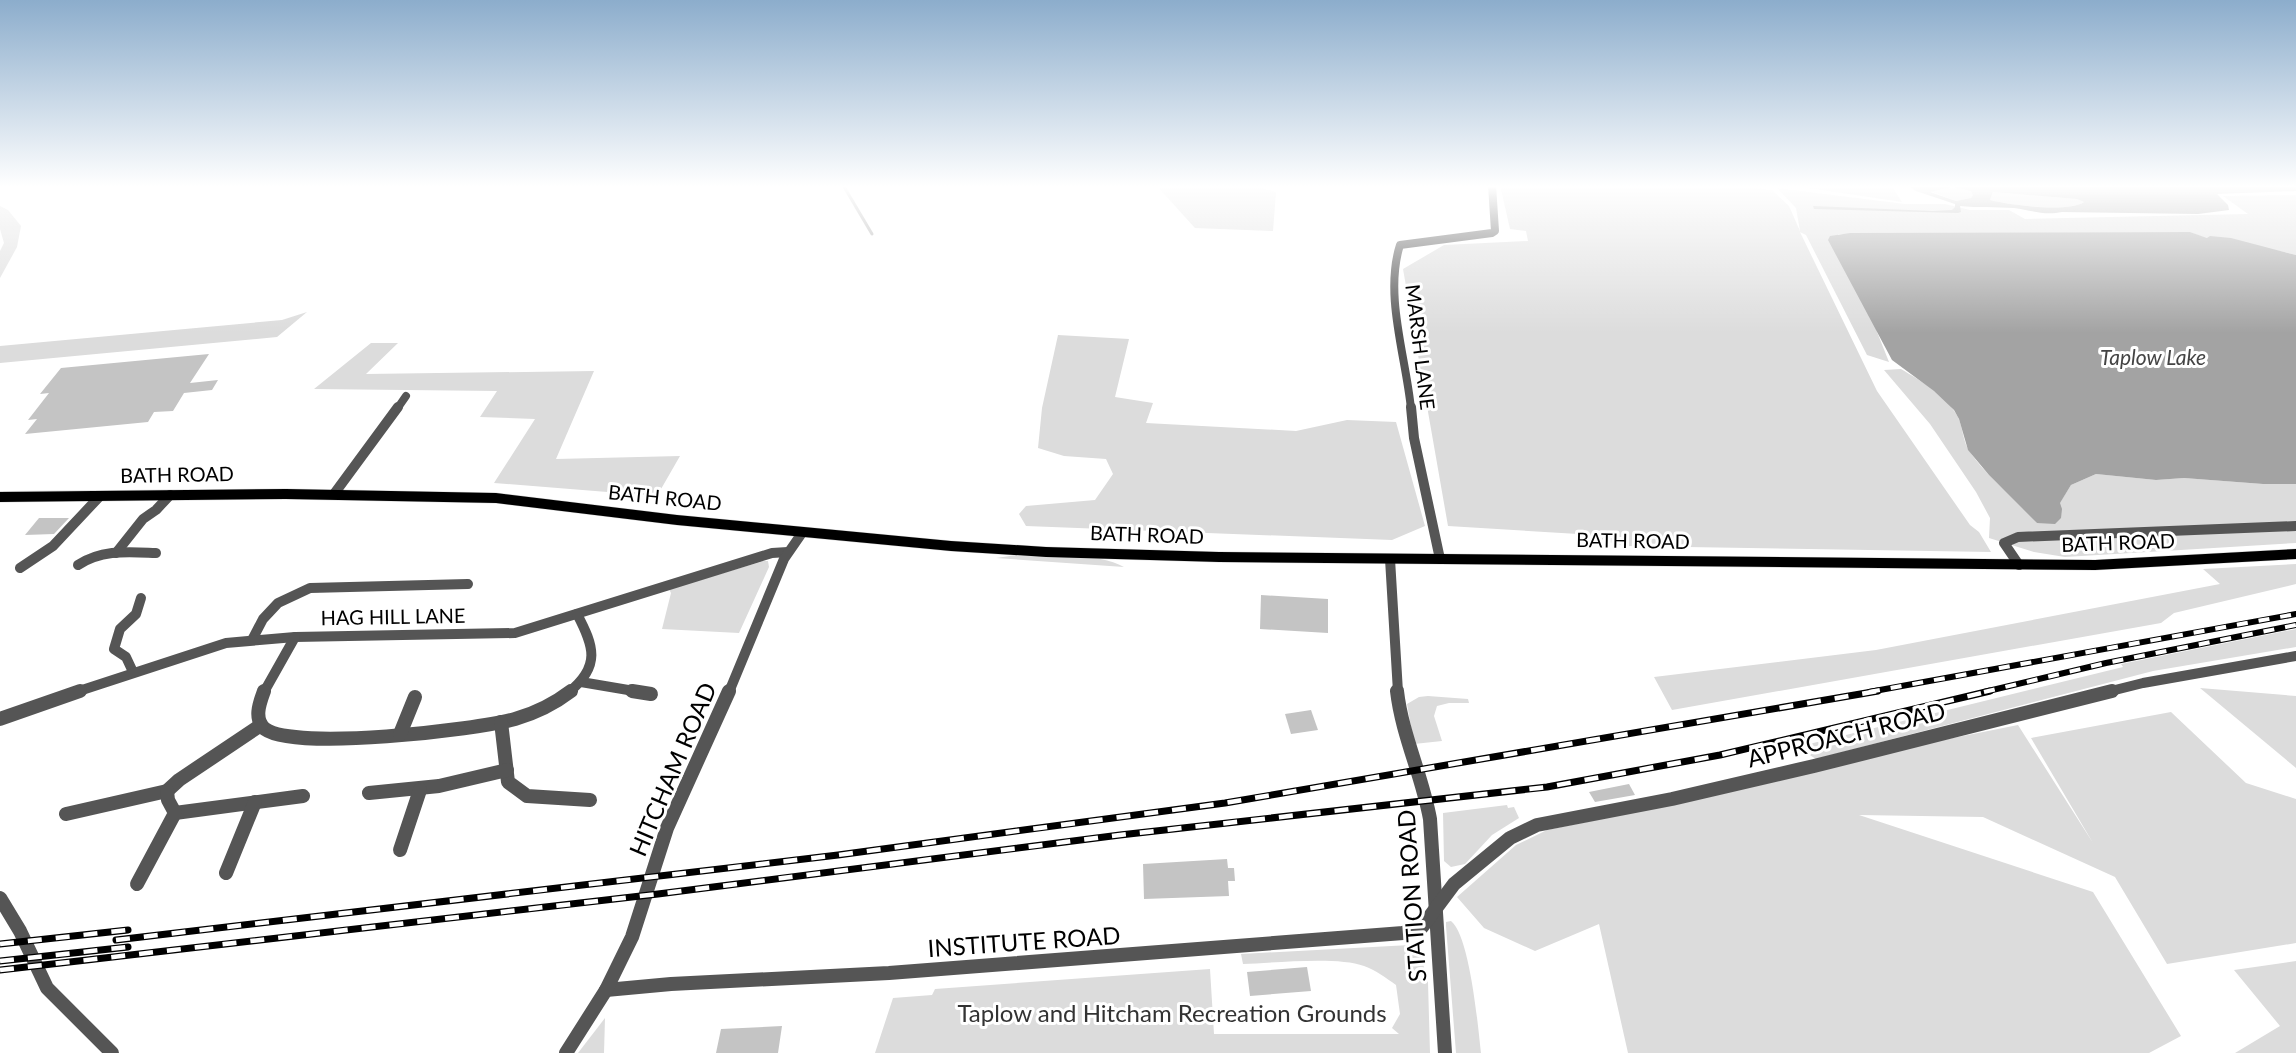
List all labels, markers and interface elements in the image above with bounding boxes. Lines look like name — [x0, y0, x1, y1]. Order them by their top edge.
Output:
street label: MARSH LANE — [1401, 283, 1441, 411]
water label: Taplow Lake — [2100, 344, 2206, 369]
street label: BATH ROAD — [120, 461, 234, 487]
street label: BATH ROAD — [607, 479, 723, 515]
street label: BATH ROAD — [1090, 520, 1204, 548]
street label: BATH ROAD — [1576, 527, 1690, 553]
street label: BATH ROAD — [2061, 528, 2175, 556]
street label: HAG HILL LANE — [320, 603, 466, 629]
street label: HITCHAM ROAD — [622, 678, 722, 860]
street label: APPROACH ROAD — [1744, 695, 1948, 773]
street label: STATION ROAD — [1391, 809, 1431, 983]
street label: INSTITUTE ROAD — [927, 920, 1121, 962]
park label: Taplow and Hitcham Recreation Grounds — [957, 998, 1387, 1027]

